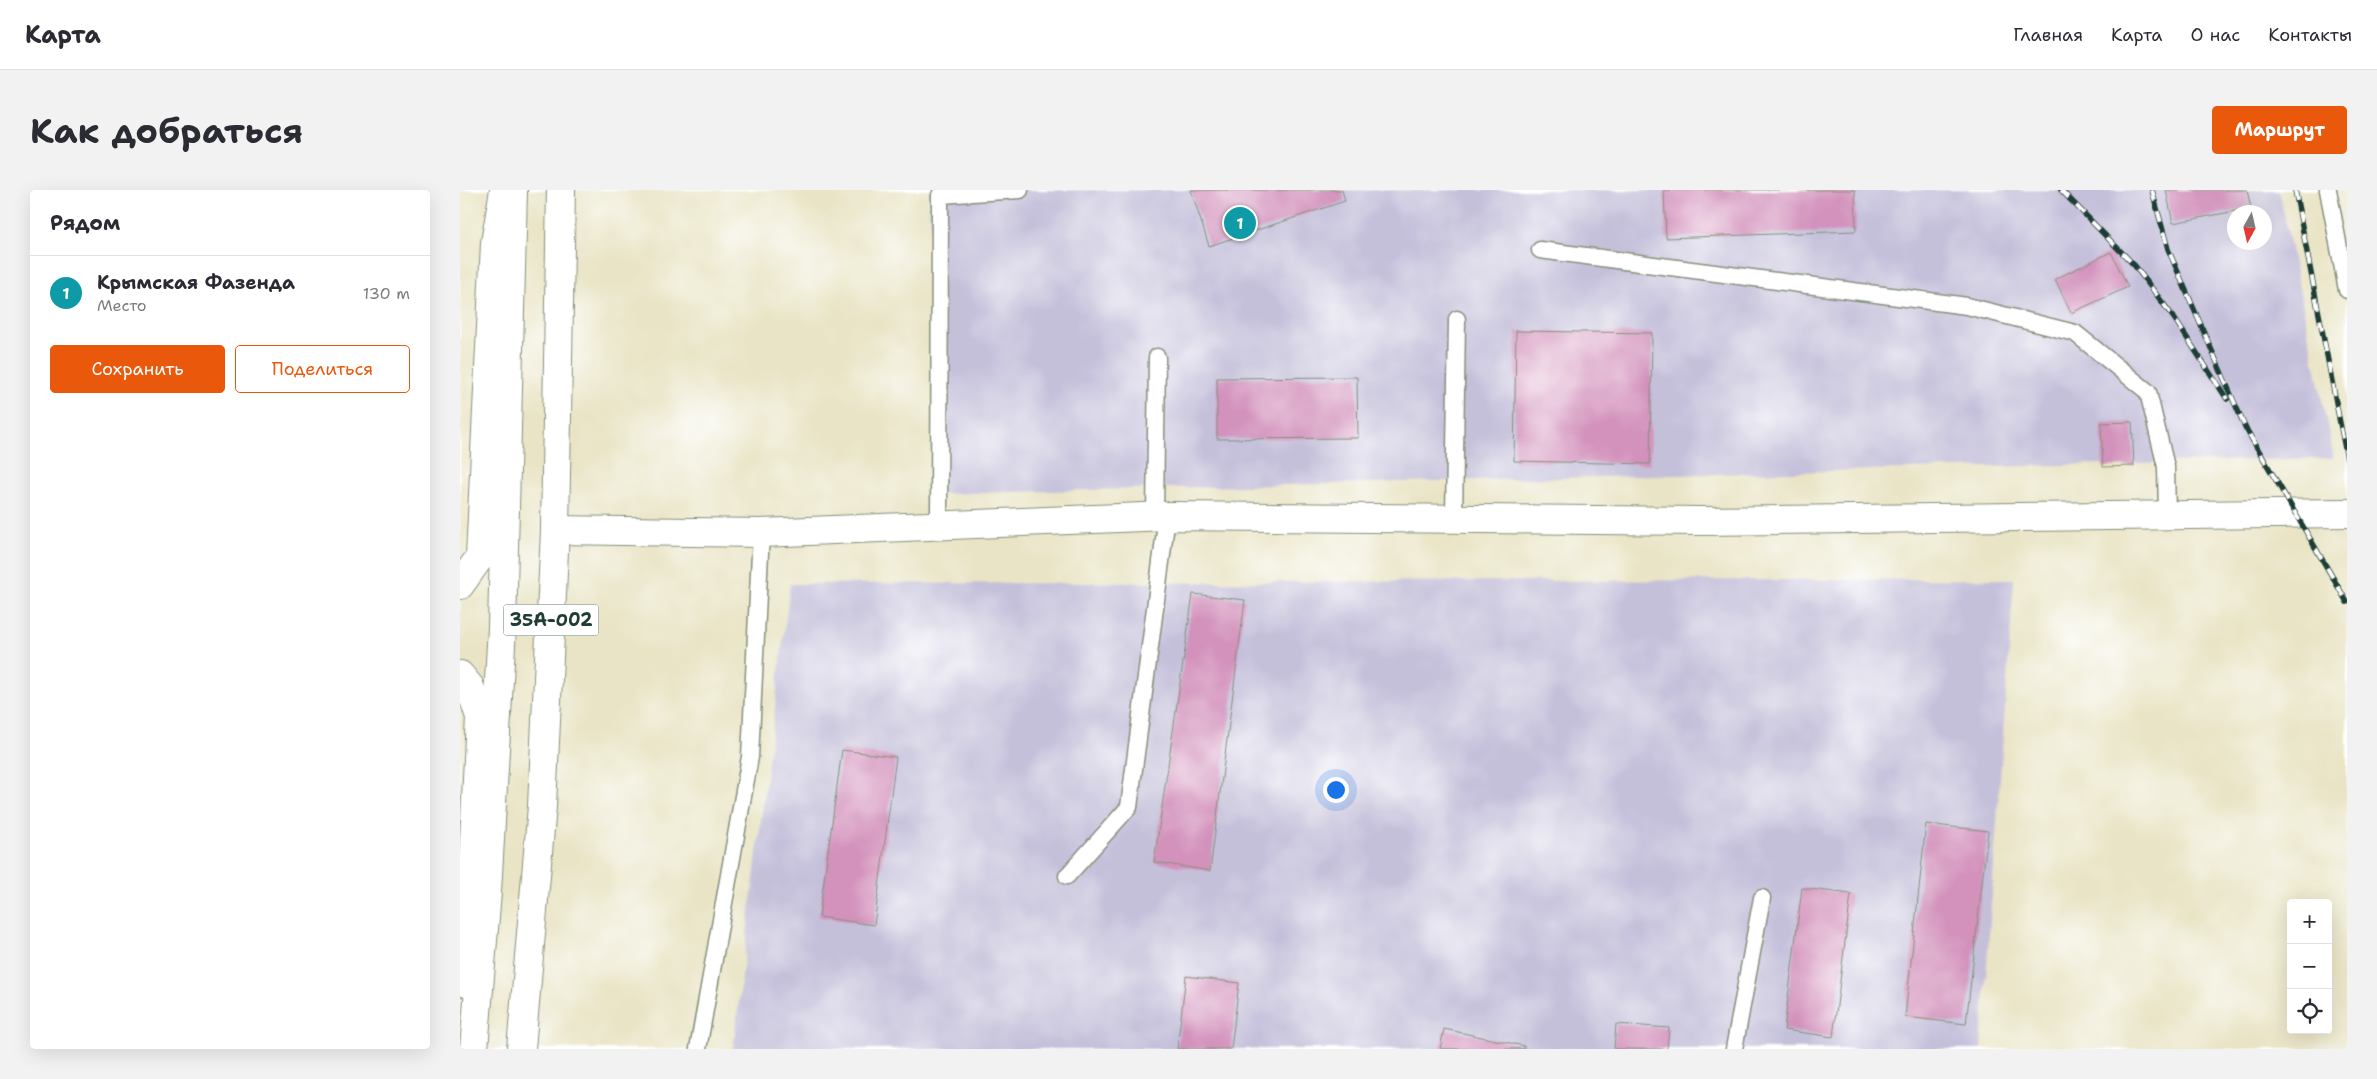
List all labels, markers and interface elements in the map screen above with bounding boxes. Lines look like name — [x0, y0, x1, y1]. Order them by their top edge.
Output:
text: Карта — [25, 19, 101, 51]
text: Главная — [2013, 23, 2083, 47]
text: Карта — [2111, 23, 2163, 47]
text: О нас — [2191, 23, 2240, 47]
text: Контакты — [2268, 23, 2352, 47]
button: Маршрут — [2212, 106, 2347, 154]
text: Как добраться — [30, 107, 303, 154]
pin: 1 — [1224, 204, 1256, 242]
north arrow — [2227, 205, 2272, 250]
text: Рядом — [50, 209, 120, 237]
text: Крымская Фазенда — [97, 270, 295, 295]
text: 1 — [62, 283, 70, 304]
text: 130 m — [363, 283, 410, 304]
text: Место — [97, 295, 147, 316]
button: Сохранить — [50, 345, 225, 393]
button: Поделиться — [235, 345, 410, 393]
road number: 35А-002 — [504, 604, 598, 636]
your location — [1323, 777, 1349, 803]
map controls — [2287, 899, 2332, 1034]
button: + — [2287, 899, 2332, 944]
button: − — [2287, 944, 2332, 989]
button: locate — [2287, 989, 2332, 1034]

